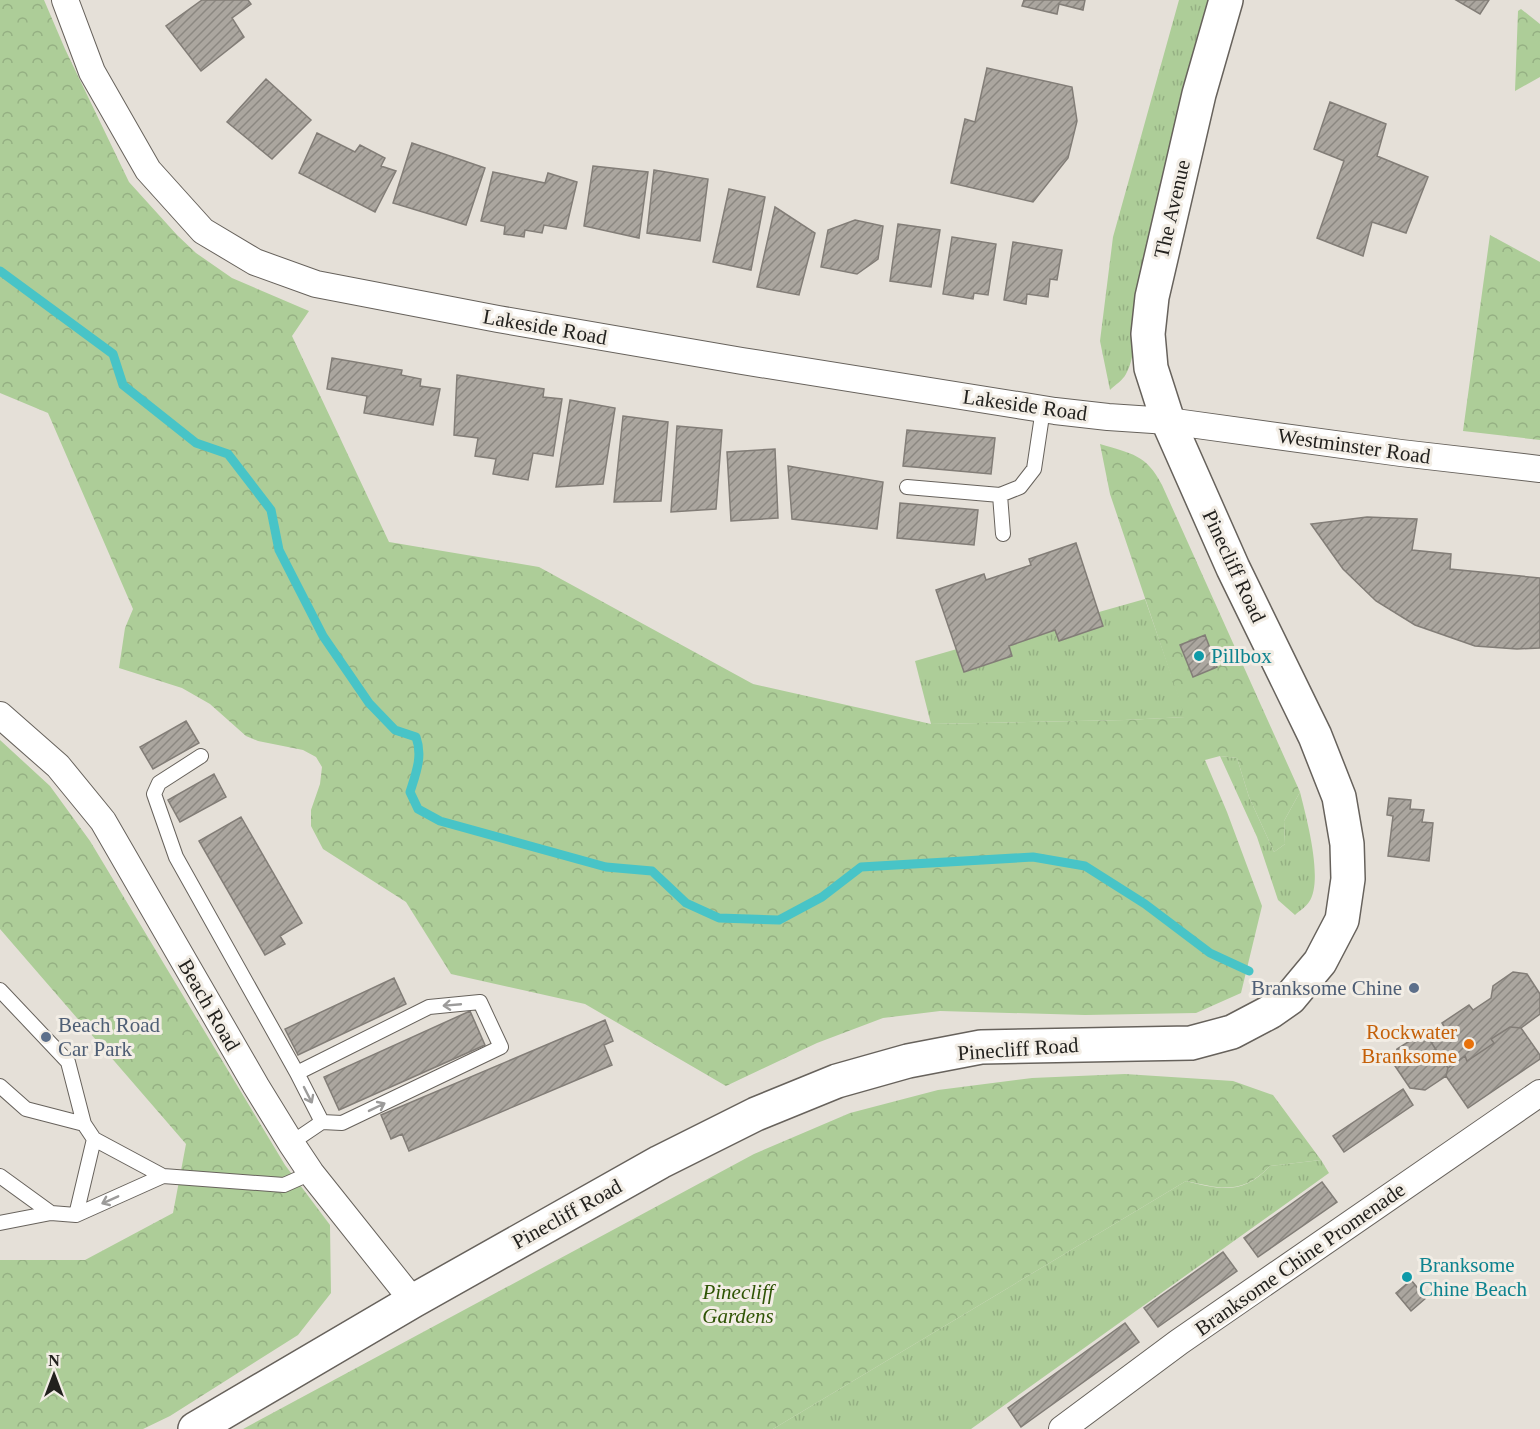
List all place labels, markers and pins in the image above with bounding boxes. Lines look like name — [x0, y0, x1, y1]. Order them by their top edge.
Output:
place label: Pillbox — [1211, 644, 1272, 668]
marker: Pillbox — [1192, 649, 1206, 663]
place label: Branksome Chine — [1251, 976, 1402, 1000]
marker: Branksome Chine — [1407, 981, 1421, 995]
place label: Beach Road Car Park — [58, 1013, 161, 1061]
place label: Rockwater Branksome — [1361, 1020, 1457, 1068]
marker: Beach Road Car Park — [39, 1030, 53, 1044]
marker: Rockwater Branksome — [1462, 1037, 1476, 1051]
place label: Branksome Chine Beach — [1419, 1253, 1527, 1301]
marker: Branksome Chine Beach — [1400, 1270, 1414, 1284]

